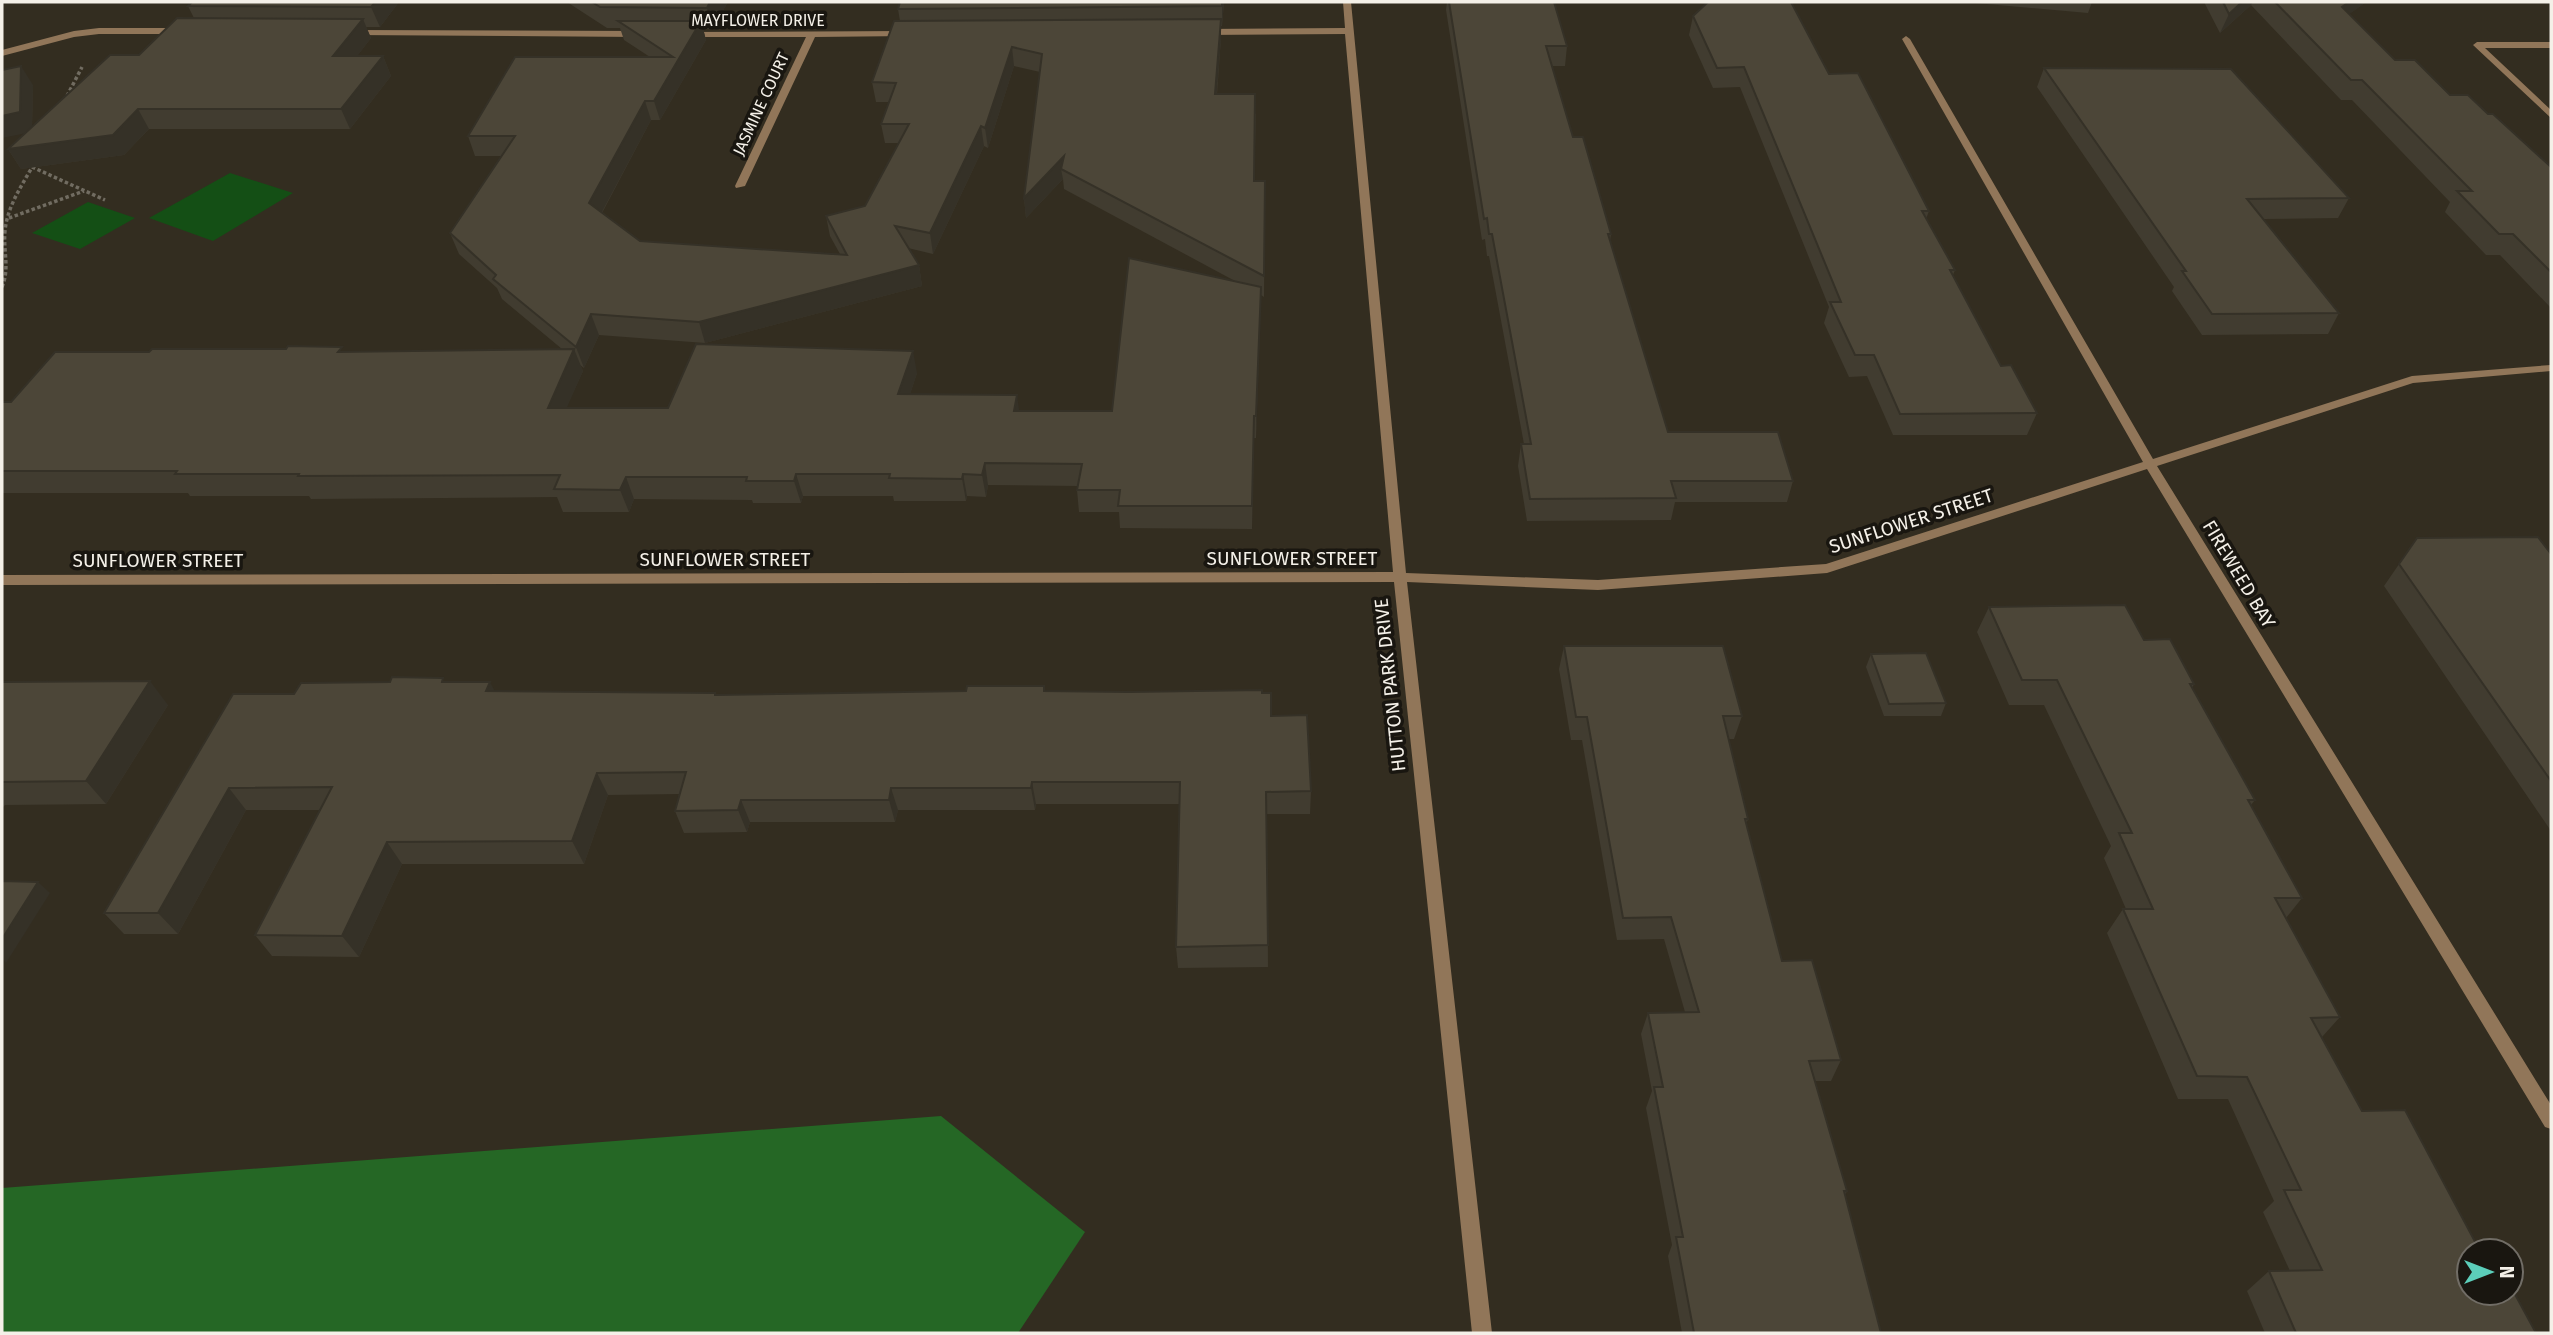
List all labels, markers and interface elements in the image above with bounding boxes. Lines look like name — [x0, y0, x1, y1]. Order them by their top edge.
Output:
street label: MAYFLOWER DRIVE — [691, 11, 825, 30]
street label: JASMINE COURT — [729, 49, 793, 159]
street label: SUNFLOWER STREET — [1826, 484, 1996, 558]
street label: FIREWEED BAY — [2198, 516, 2280, 633]
street label: SUNFLOWER STREET — [1207, 547, 1378, 570]
street label: SUNFLOWER STREET — [640, 548, 811, 571]
street label: SUNFLOWER STREET — [73, 549, 244, 572]
street label: HUTTON PARK DRIVE — [1369, 597, 1411, 773]
north arrow — [2455, 1237, 2525, 1307]
text: N — [2495, 1266, 2518, 1278]

